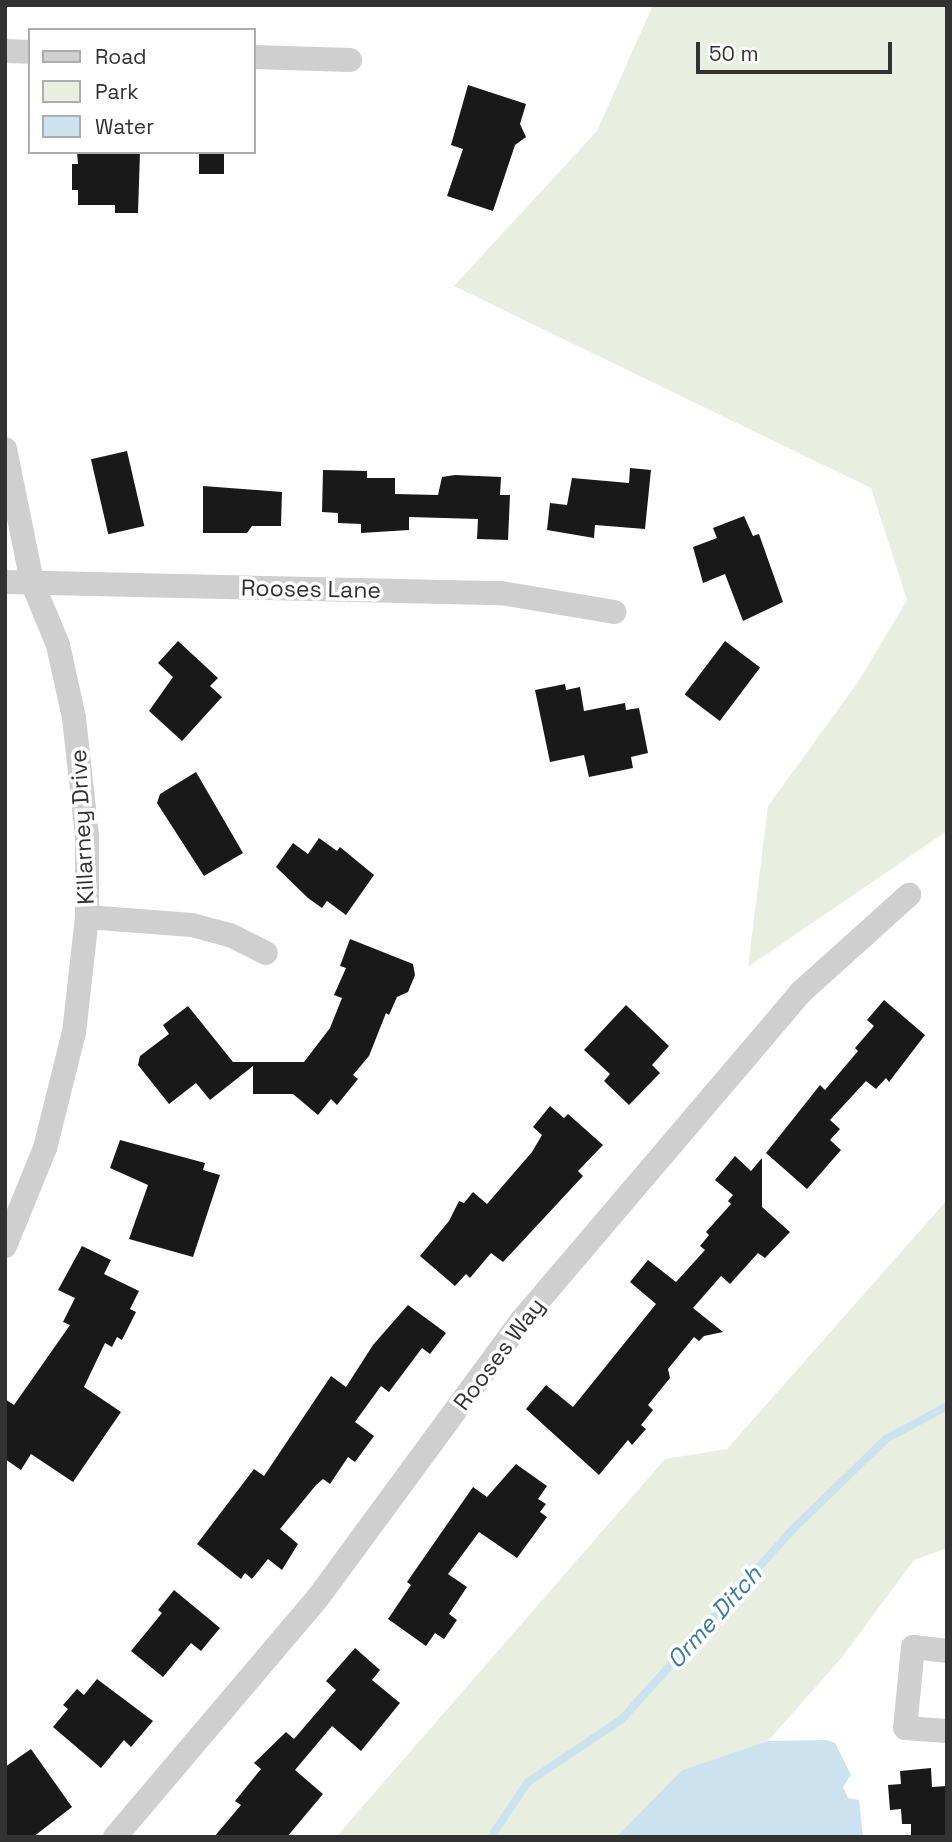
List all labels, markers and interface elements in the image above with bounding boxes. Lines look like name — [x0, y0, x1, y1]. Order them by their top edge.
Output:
legend — [28, 28, 256, 154]
scale bar — [700, 28, 896, 72]
text: 50 m — [709, 40, 759, 67]
text: Road — [95, 43, 147, 70]
text: Park — [95, 78, 139, 105]
text: Water — [95, 113, 154, 140]
street label: Rooses Lane — [241, 574, 381, 604]
street label: Killarney Drive — [64, 749, 100, 905]
street label: Rooses Way — [448, 1292, 550, 1416]
water label: Orme Ditch — [661, 1560, 767, 1674]

